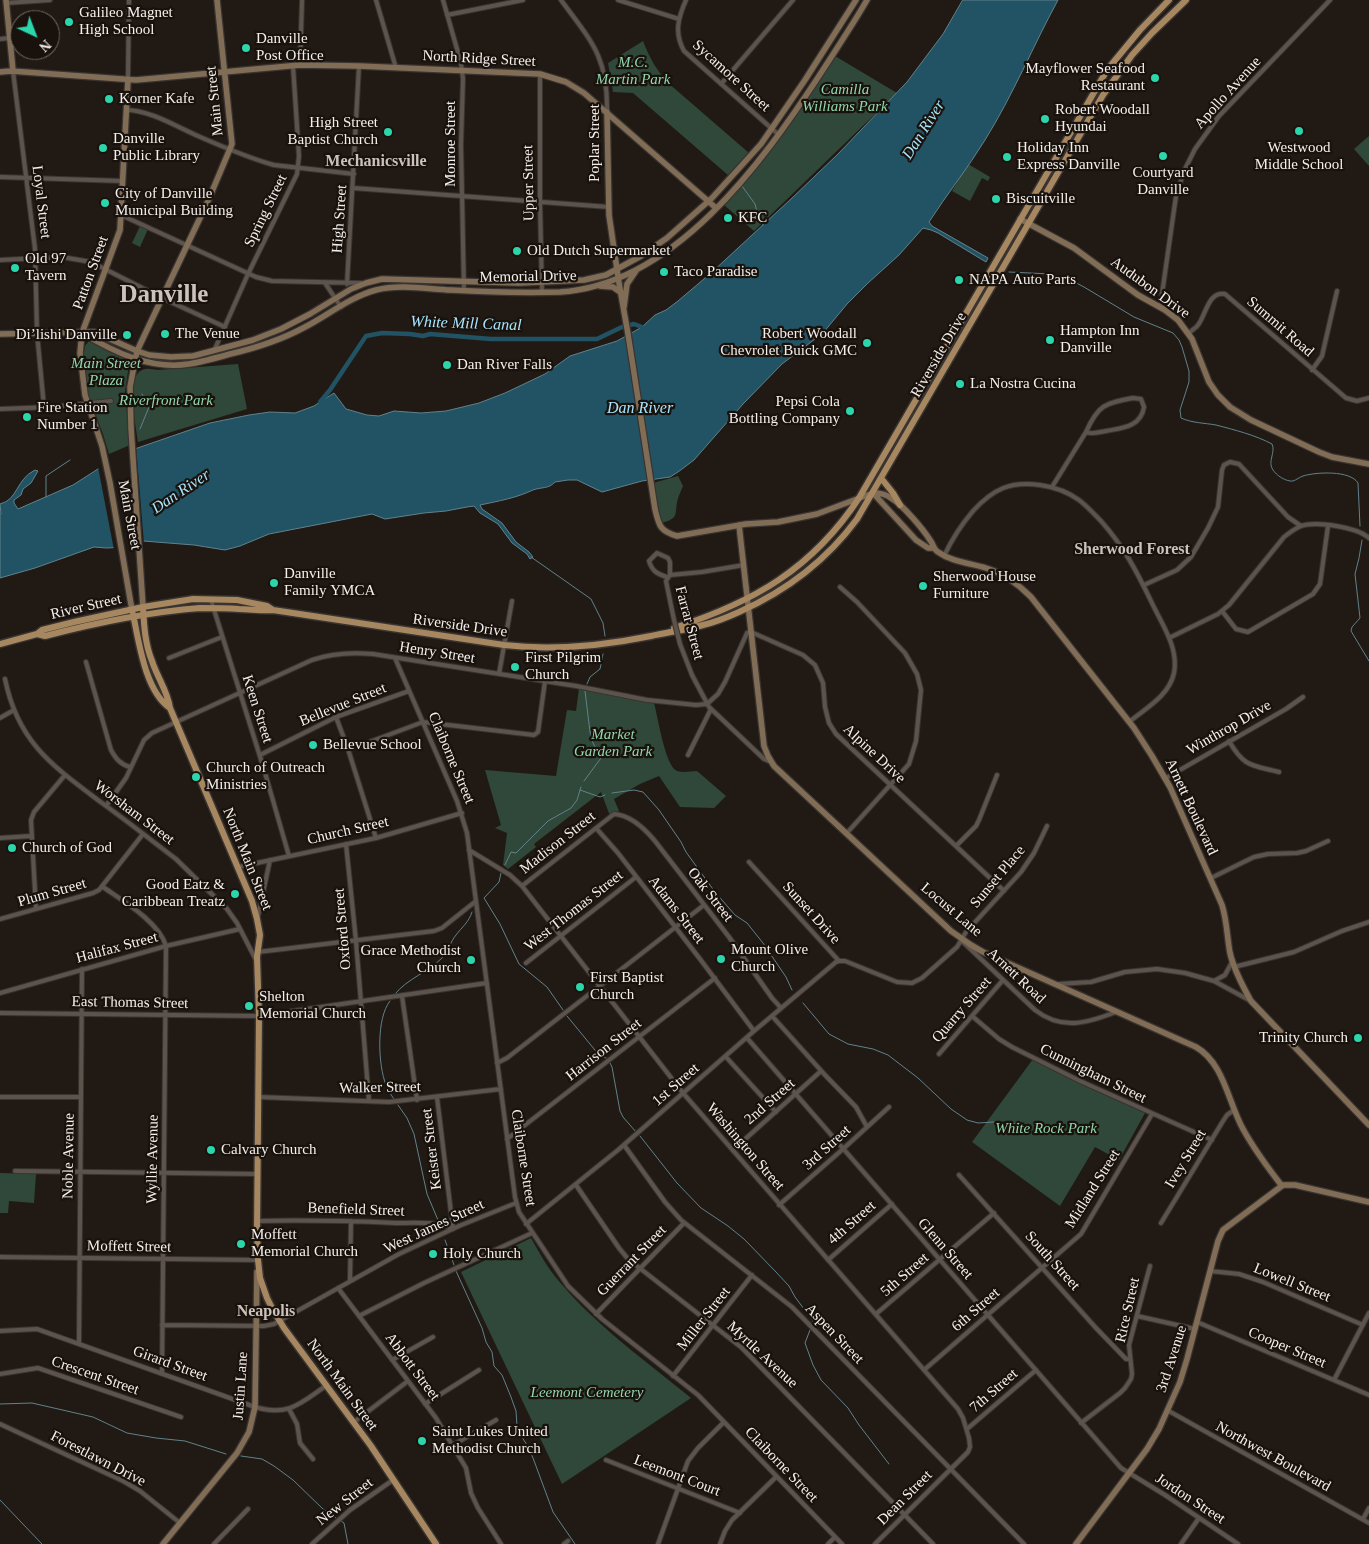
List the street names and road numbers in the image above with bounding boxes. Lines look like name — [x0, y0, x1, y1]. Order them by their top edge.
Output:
street label: Sycamore Street — [688, 36, 774, 116]
street label: North Ridge Street — [422, 47, 536, 71]
street label: Apollo Avenue — [1191, 53, 1265, 133]
street label: Main Street — [202, 65, 228, 137]
street label: Monroe Street — [442, 101, 460, 187]
street label: Poplar Street — [586, 104, 604, 182]
street label: Upper Street — [519, 145, 539, 221]
street label: Loyal Street — [28, 164, 54, 240]
street label: Spring Street — [241, 172, 291, 250]
street label: High Street — [329, 184, 351, 254]
street label: Patton Street — [69, 234, 113, 312]
street label: Audubon Drive — [1107, 253, 1193, 323]
street label: Memorial Drive — [479, 267, 577, 287]
street label: Summit Road — [1243, 293, 1317, 361]
street label: Riverside Drive — [907, 309, 971, 401]
street label: Main Street — [113, 479, 145, 551]
street label: Farrar Street — [671, 584, 707, 662]
street label: River Street — [49, 590, 123, 624]
street label: Riverside Drive — [412, 610, 508, 642]
street label: Henry Street — [398, 638, 476, 668]
street label: Keen Street — [238, 673, 276, 745]
street label: Bellevue Street — [297, 679, 389, 731]
street label: Winthrop Drive — [1183, 697, 1275, 759]
street label: Claiborne Street — [424, 709, 478, 807]
street label: Alpine Drive — [839, 721, 909, 787]
street label: Arnett Boulevard — [1161, 756, 1221, 858]
street label: Worsham Street — [90, 777, 178, 849]
street label: North Main Street — [218, 805, 276, 913]
street label: Madison Street — [517, 808, 599, 878]
street label: Church Street — [306, 813, 390, 849]
street label: Sunset Place — [967, 842, 1029, 912]
street label: Oak Street — [683, 864, 737, 926]
street label: West Thomas Street — [521, 867, 627, 955]
street label: Adams Street — [644, 872, 708, 948]
street label: Plum Street — [16, 875, 88, 911]
street label: Sunset Drive — [778, 878, 844, 948]
street label: Locust Lane — [917, 879, 985, 941]
street label: Oxford Street — [330, 887, 356, 971]
street label: Halifax Street — [74, 928, 160, 968]
street label: Arnett Road — [983, 944, 1049, 1008]
street label: Quarry Street — [929, 973, 995, 1047]
street label: East Thomas Street — [72, 993, 188, 1013]
street label: Harrison Street — [563, 1015, 645, 1085]
street label: Cunningham Street — [1037, 1040, 1149, 1108]
street label: 1st Street — [649, 1060, 703, 1110]
street label: 2nd Street — [741, 1075, 799, 1129]
street label: Walker Street — [339, 1078, 421, 1098]
street label: Washington Street — [702, 1100, 788, 1194]
street label: Keister Street — [418, 1107, 446, 1191]
street label: Claiborne Street — [506, 1108, 540, 1208]
street label: Noble Avenue — [59, 1113, 79, 1199]
street label: Wyllie Avenue — [143, 1114, 163, 1204]
street label: 3rd Street — [799, 1122, 855, 1174]
street label: Ivey Street — [1161, 1126, 1211, 1192]
street label: Midland Street — [1062, 1146, 1124, 1232]
street label: West James Street — [381, 1196, 487, 1258]
street label: 4th Street — [824, 1197, 880, 1249]
street label: Benefield Street — [307, 1199, 405, 1221]
street label: Glenn Street — [913, 1215, 977, 1283]
street label: Guerrant Street — [594, 1222, 670, 1300]
street label: South Street — [1021, 1228, 1083, 1294]
street label: Moffett Street — [87, 1237, 171, 1257]
street label: 5th Street — [877, 1249, 933, 1301]
street label: Lowell Street — [1251, 1259, 1333, 1307]
street label: Rice Street — [1112, 1276, 1144, 1344]
street label: Miller Street — [673, 1283, 735, 1355]
street label: 6th Street — [948, 1284, 1004, 1336]
street label: Aspen Street — [801, 1300, 867, 1368]
street label: Myrtle Avenue — [723, 1318, 801, 1392]
street label: 3rd Avenue — [1153, 1323, 1191, 1395]
street label: Cooper Street — [1245, 1324, 1329, 1372]
street label: Abbott Street — [381, 1329, 443, 1405]
street label: North Main Street — [303, 1336, 381, 1434]
street label: Girard Street — [130, 1342, 210, 1386]
street label: Justin Lane — [230, 1351, 252, 1421]
street label: Crescent Street — [49, 1353, 141, 1399]
street label: 7th Street — [966, 1365, 1022, 1417]
street label: Northwest Boulevard — [1212, 1418, 1334, 1496]
street label: Claiborne Street — [741, 1424, 821, 1506]
street label: Forestlawn Drive — [47, 1427, 149, 1491]
street label: Leemont Court — [631, 1451, 723, 1501]
street label: Dean Street — [874, 1467, 936, 1529]
street label: Jordon Street — [1152, 1470, 1228, 1528]
street label: New Street — [313, 1474, 377, 1530]

